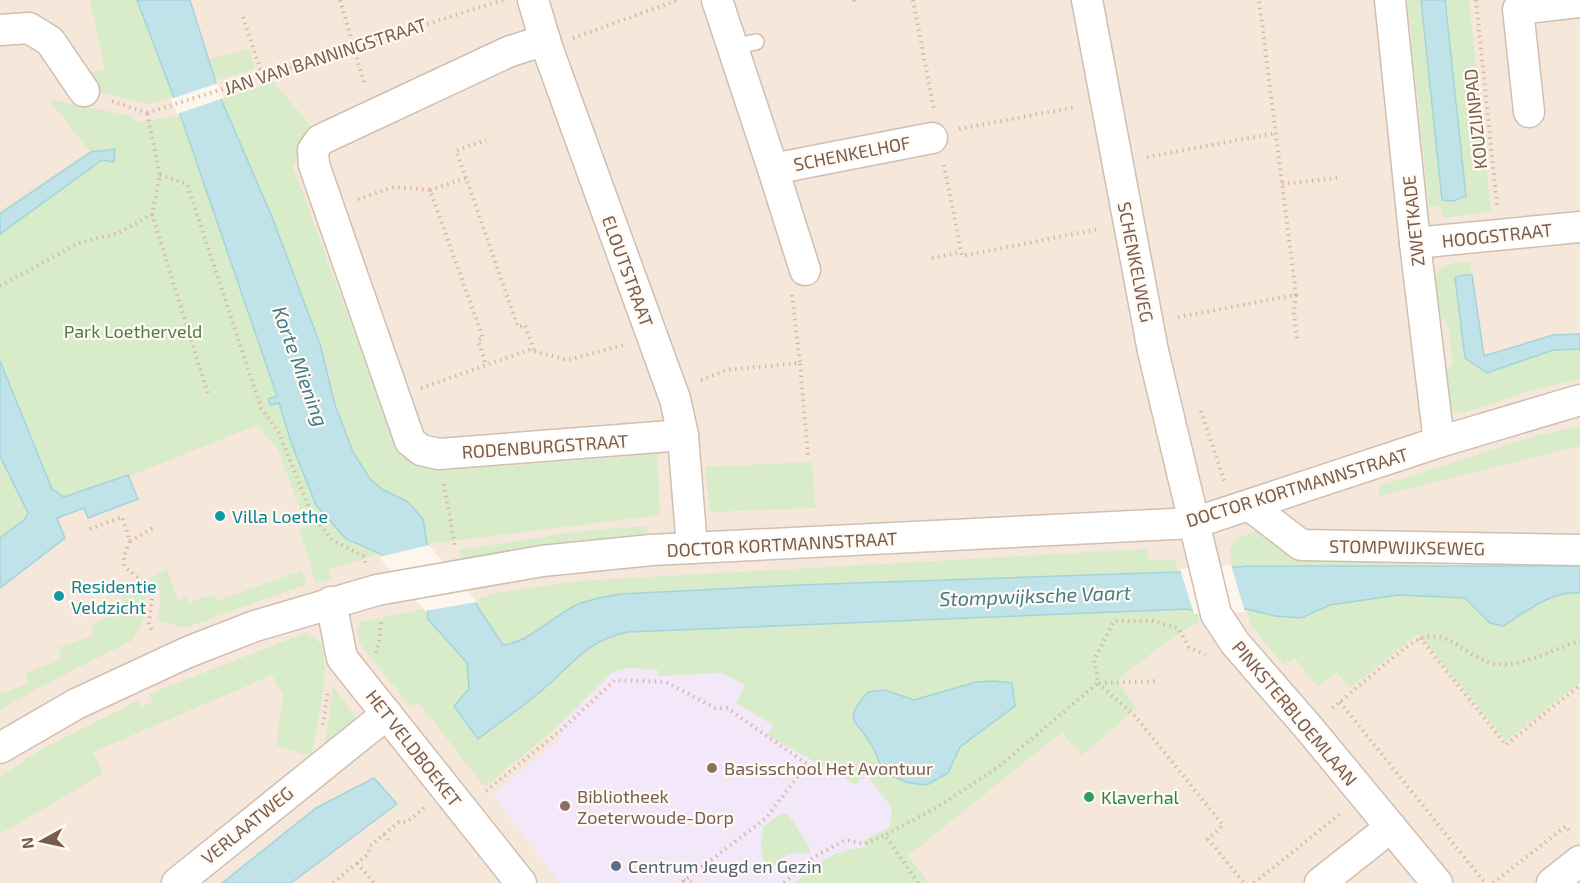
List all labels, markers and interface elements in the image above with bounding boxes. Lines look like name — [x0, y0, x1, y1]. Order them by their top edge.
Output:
street label: JAN VAN BANNINGSTRAAT — [221, 13, 430, 99]
street label: KOUZIJNPAD — [1459, 68, 1491, 170]
street label: SCHENKELHOF — [792, 131, 913, 175]
street label: ZWETKADE — [1397, 174, 1429, 268]
street label: SCHENKELWEG — [1114, 200, 1158, 324]
street label: ELOUTSTRAAT — [598, 212, 659, 330]
street label: HOOGSTRAAT — [1441, 218, 1554, 252]
water label: Korte Miening — [268, 303, 334, 429]
park label: Park Loetherveld — [64, 320, 202, 342]
street label: RODENBURGSTRAAT — [461, 429, 630, 463]
street label: DOCTOR KORTMANNSTRAAT — [1183, 443, 1411, 531]
place label: Villa Loethe — [232, 505, 328, 527]
marker: Villa Loethe — [213, 509, 227, 523]
street label: DOCTOR KORTMANNSTRAAT — [666, 527, 898, 561]
street label: STOMPWIJKSEWEG — [1329, 535, 1485, 559]
place label: Residentie Veldzicht — [71, 575, 157, 618]
water label: Stompwijksche Vaart — [939, 580, 1132, 610]
marker: Residentie Veldzicht — [52, 589, 66, 603]
street label: PINKSTERBLOEMLAAN — [1228, 636, 1362, 790]
street label: HET VELDBOEKET — [362, 685, 467, 811]
place label: Basisschool Het Avontuur — [724, 757, 933, 779]
marker: Basisschool Het Avontuur — [705, 761, 719, 775]
street label: VERLAATWEG — [197, 781, 297, 869]
place label: Bibliotheek Zoeterwoude-Dorp — [577, 785, 734, 828]
place label: Klaverhal — [1101, 786, 1180, 808]
marker: Klaverhal — [1082, 790, 1096, 804]
marker: Bibliotheek Zoeterwoude-Dorp — [558, 799, 572, 813]
north arrow — [12, 811, 72, 871]
text: N — [16, 836, 37, 850]
place label: Centrum Jeugd en Gezin — [628, 855, 822, 877]
marker: Centrum Jeugd en Gezin — [609, 859, 623, 873]

